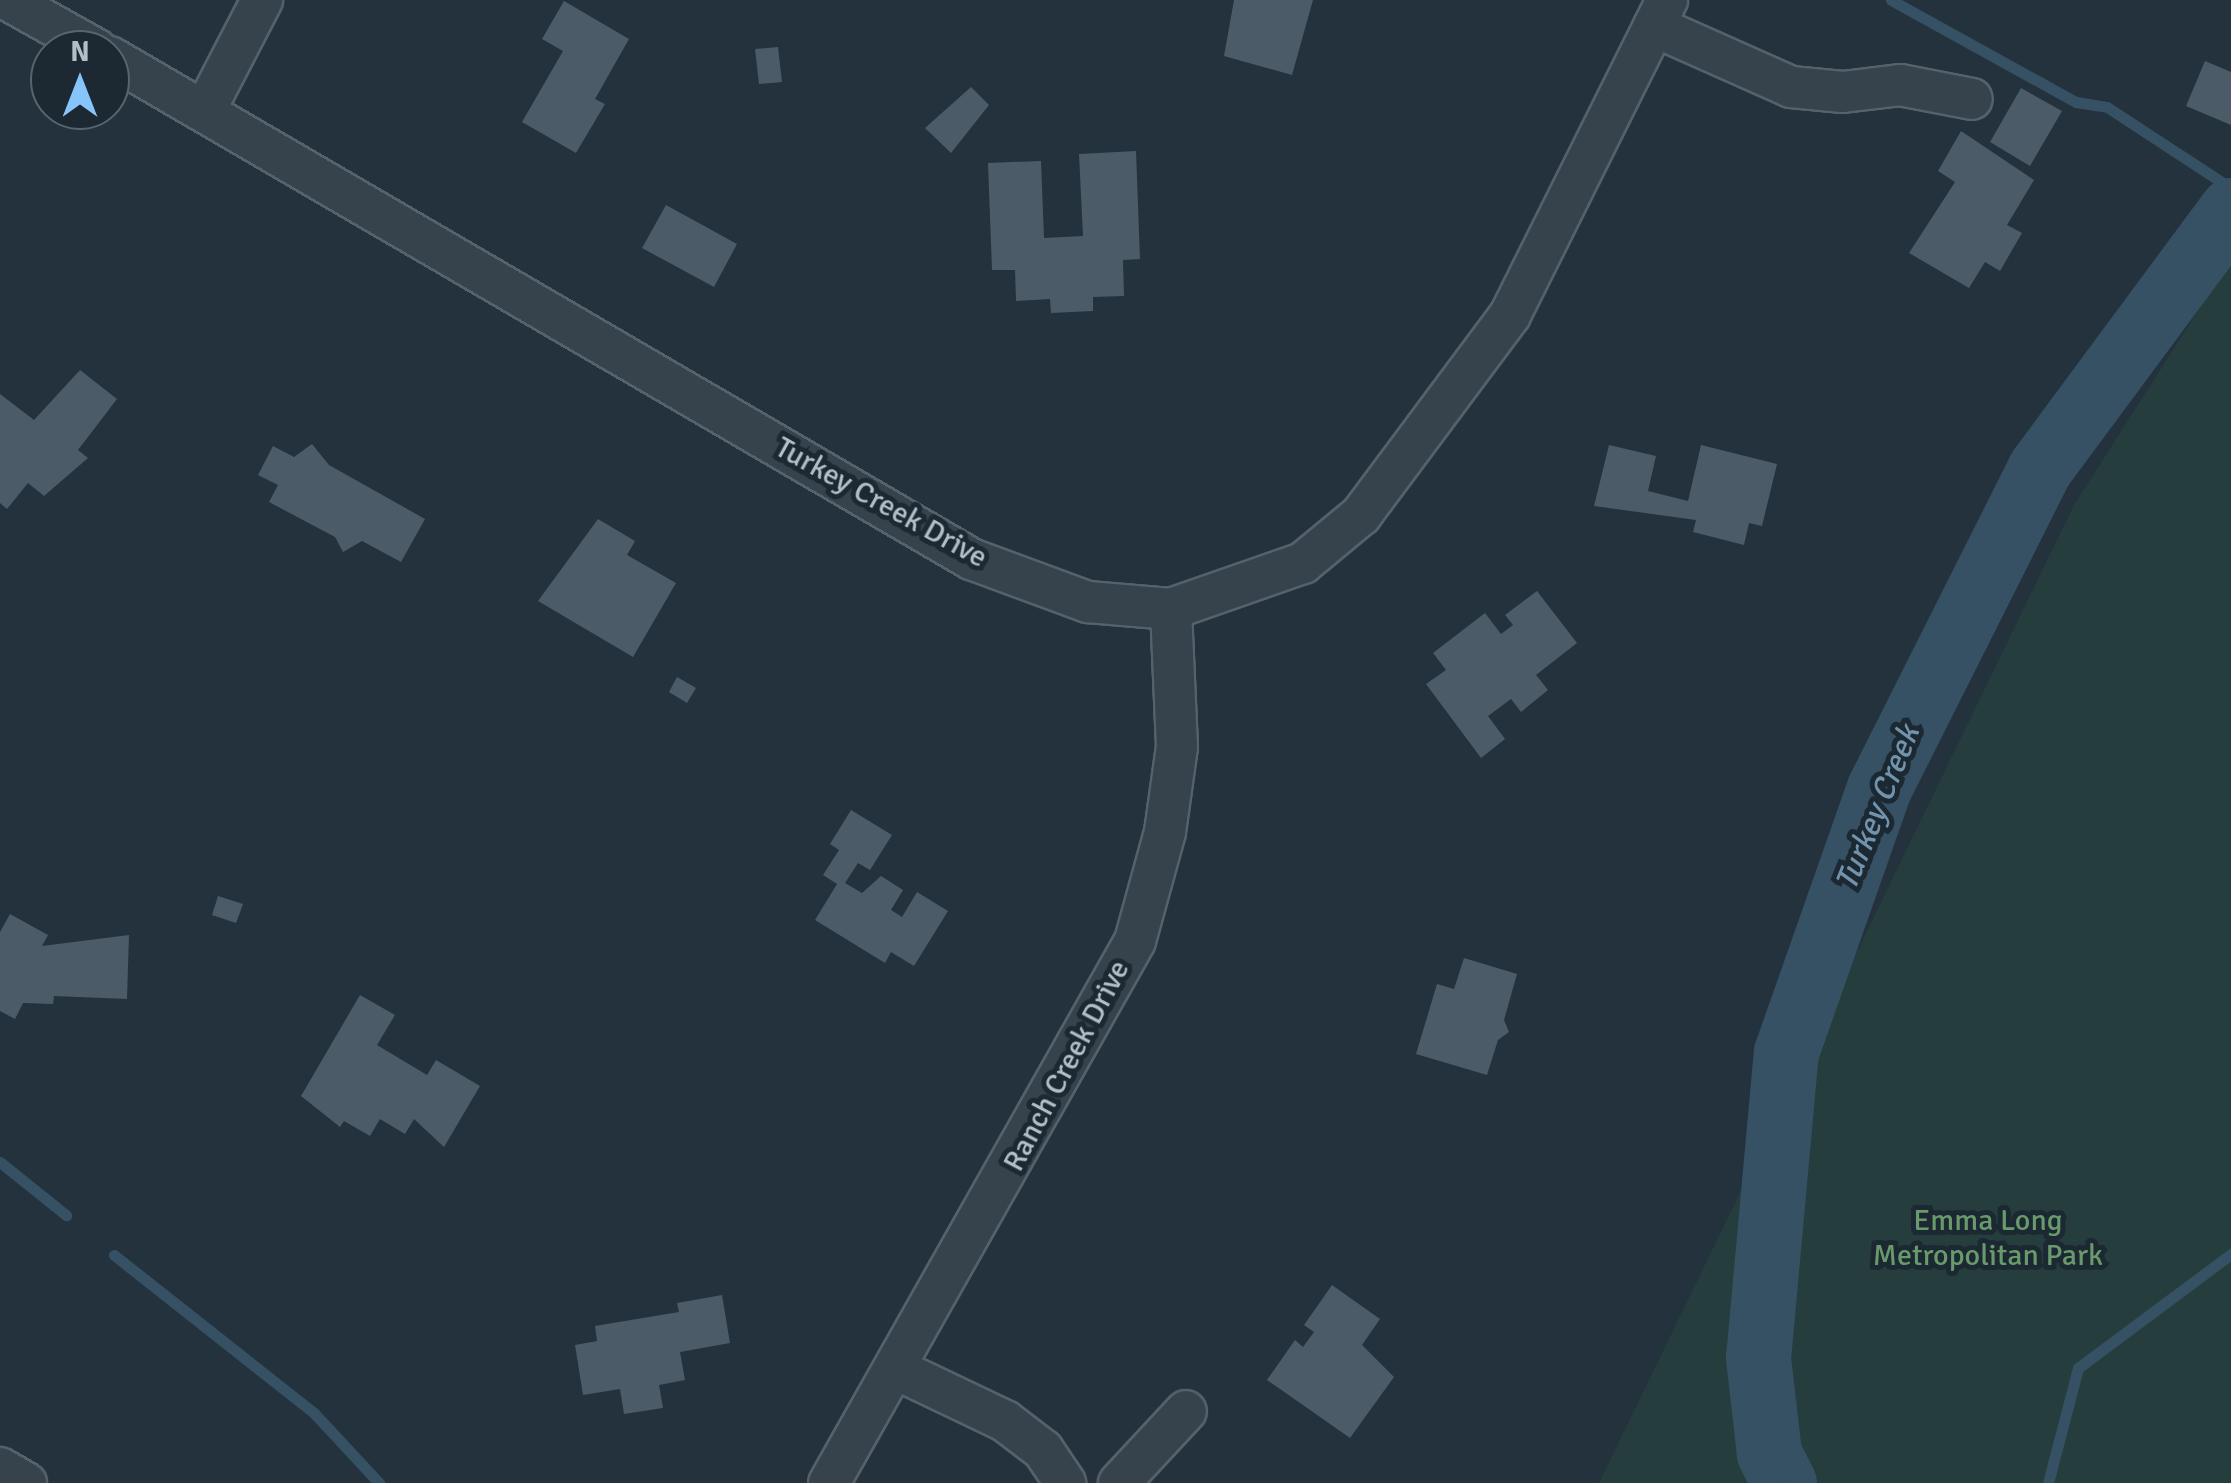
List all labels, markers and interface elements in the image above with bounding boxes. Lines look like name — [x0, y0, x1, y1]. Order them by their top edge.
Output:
north arrow — [30, 30, 130, 130]
text: N — [70, 35, 90, 69]
street label: Turkey Creek Drive — [769, 430, 993, 576]
water label: Turkey Creek — [1828, 720, 1928, 896]
street label: Ranch Creek Drive — [996, 954, 1138, 1178]
park label: Emma Long Metropolitan Park — [1873, 1203, 2103, 1274]

